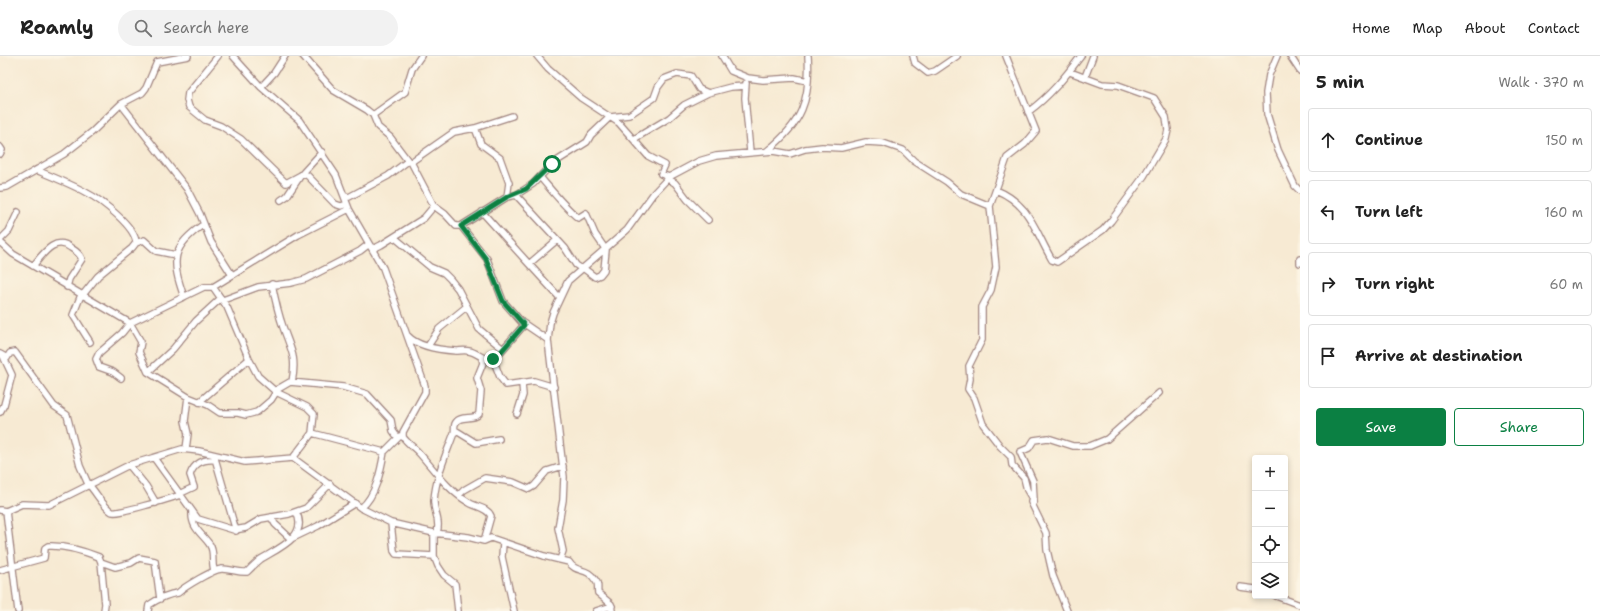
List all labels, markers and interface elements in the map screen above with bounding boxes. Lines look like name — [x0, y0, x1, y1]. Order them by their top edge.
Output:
search box — [118, 10, 398, 46]
text: Roamly — [20, 15, 94, 40]
icon: search — [132, 17, 154, 39]
text: Search here — [164, 18, 249, 38]
text: Home — [1352, 19, 1391, 37]
text: Map — [1413, 19, 1443, 37]
text: About — [1465, 19, 1506, 37]
text: Contact — [1528, 19, 1580, 37]
text: 5 min — [1316, 71, 1364, 93]
text: Walk · 370 m — [1499, 74, 1584, 91]
icon: ahead — [1317, 129, 1339, 151]
text: Continue — [1355, 130, 1423, 150]
text: 150 m — [1545, 132, 1583, 149]
route start — [543, 155, 561, 173]
icon: left — [1317, 201, 1339, 223]
text: Turn left — [1355, 202, 1423, 222]
text: 160 m — [1545, 204, 1583, 221]
icon: right — [1317, 273, 1339, 295]
text: Turn right — [1355, 274, 1435, 294]
text: 60 m — [1550, 276, 1583, 293]
icon: arrive — [1317, 345, 1339, 367]
text: Arrive at destination — [1355, 346, 1523, 366]
route end — [484, 350, 502, 368]
button: Save — [1316, 408, 1446, 446]
button: Share — [1454, 408, 1584, 446]
map controls — [1252, 455, 1288, 599]
button: + — [1252, 455, 1288, 491]
button: − — [1252, 491, 1288, 527]
button: locate — [1252, 527, 1288, 563]
button: layers — [1252, 563, 1288, 599]

